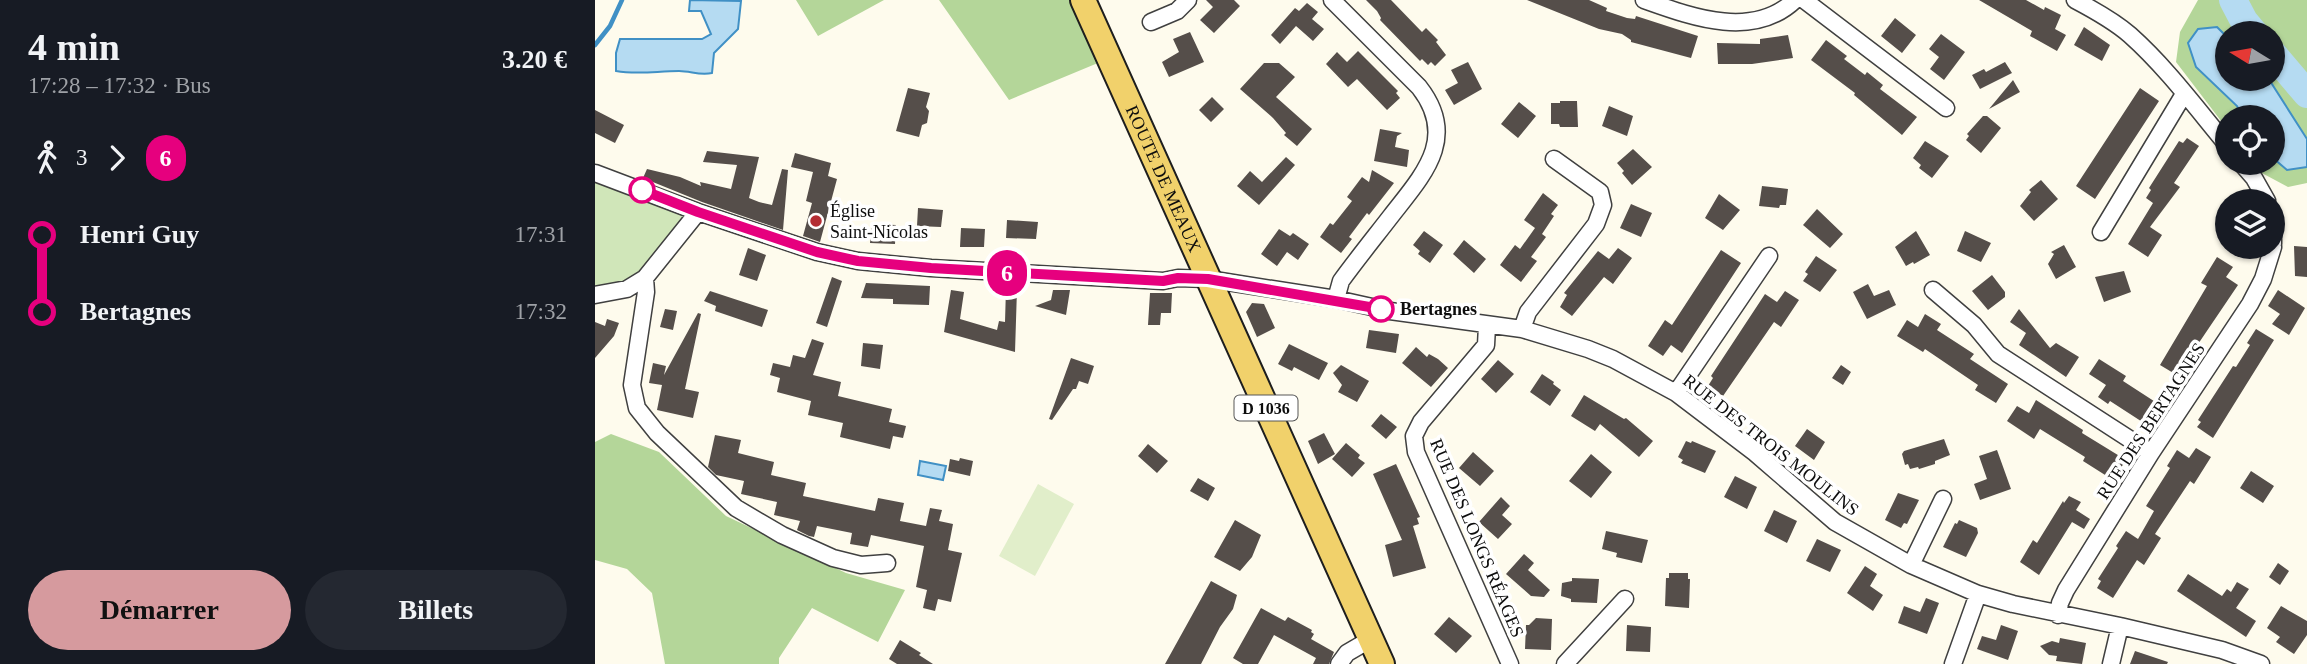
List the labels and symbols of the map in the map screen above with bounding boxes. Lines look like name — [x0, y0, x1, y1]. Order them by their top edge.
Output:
north arrow — [2215, 21, 2285, 91]
street label: ROUTE DE MEAUX — [1122, 102, 1205, 255]
unlabelled marker — [629, 177, 655, 203]
place label: Église Saint-Nicolas — [830, 200, 928, 242]
marker: Église Saint-Nicolas — [808, 213, 824, 229]
line badge: 6 — [984, 250, 1030, 296]
marker: Bertagnes — [1368, 296, 1394, 322]
place label: Bertagnes — [1400, 299, 1477, 319]
street label: RUE DES BERTAGNES — [2093, 339, 2209, 503]
street label: RUE DES TROIS MOULINS — [1679, 370, 1863, 520]
road number: D 1036 — [1235, 396, 1297, 420]
street label: RUE DES LONGS RÉAGES — [1426, 435, 1529, 640]

